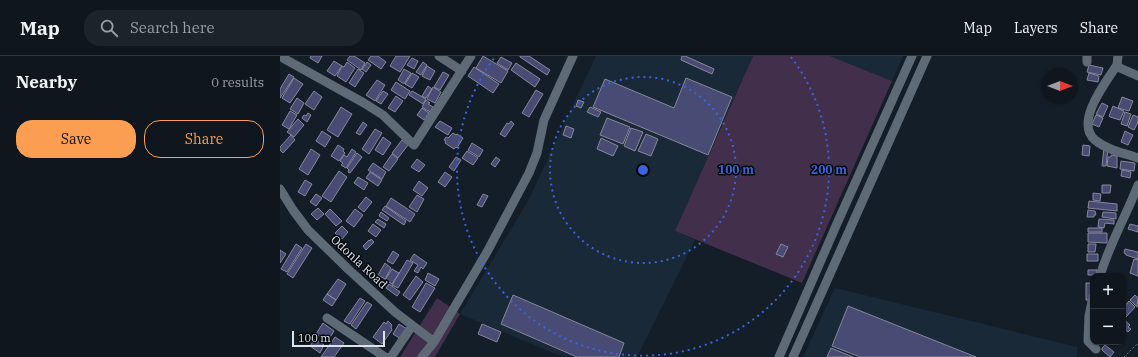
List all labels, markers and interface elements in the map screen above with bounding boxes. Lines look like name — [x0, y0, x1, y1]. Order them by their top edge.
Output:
search box — [84, 10, 364, 46]
text: Map — [20, 16, 60, 40]
icon: search — [98, 17, 120, 39]
text: Search here — [130, 18, 214, 37]
text: Map — [964, 19, 992, 37]
text: Layers — [1014, 19, 1058, 37]
text: Share — [1080, 19, 1118, 37]
north arrow — [1042, 68, 1078, 104]
text: Nearby — [16, 71, 77, 93]
text: 0 results — [211, 74, 264, 91]
button: Save — [16, 120, 136, 158]
button: Share — [144, 120, 264, 158]
text: 100 m — [718, 162, 754, 177]
text: 200 m — [811, 162, 847, 177]
centre of rings — [636, 163, 650, 177]
street label: Odonla Road — [328, 232, 391, 292]
map controls — [1090, 273, 1126, 345]
button: + — [1090, 273, 1126, 309]
button: − — [1090, 309, 1126, 345]
scale bar — [292, 329, 385, 348]
text: 100 m — [298, 331, 331, 345]

